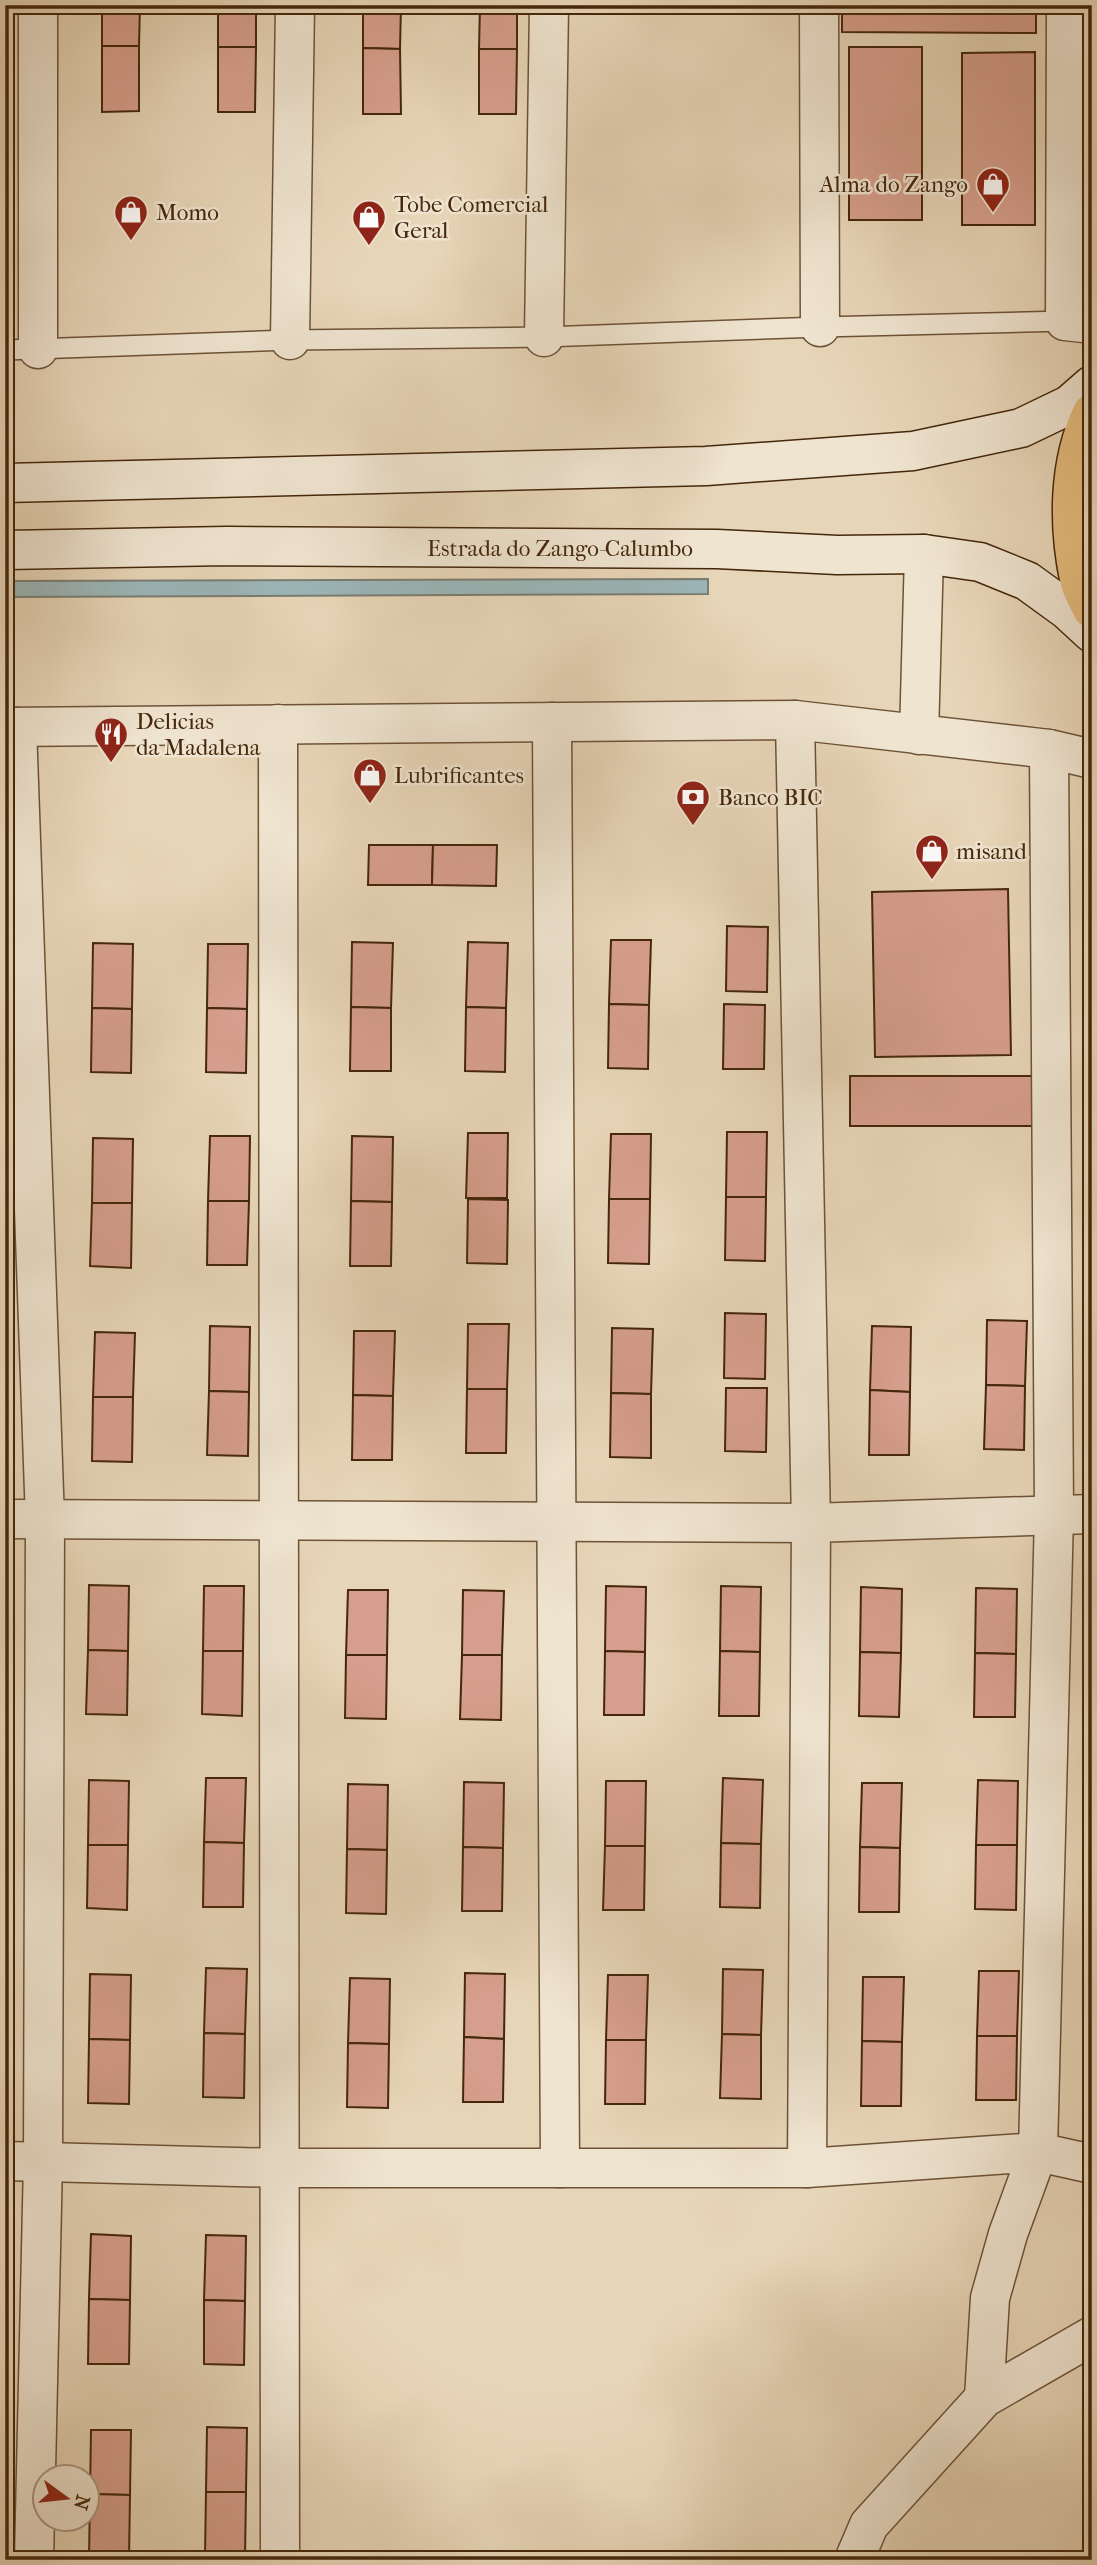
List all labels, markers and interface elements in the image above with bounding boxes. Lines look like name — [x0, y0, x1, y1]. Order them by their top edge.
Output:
shop icon: Alma do Zango — [974, 165, 1012, 214]
place label: Alma do Zango — [818, 171, 968, 198]
place label: Tobe Comercial Geral — [394, 191, 549, 244]
shop icon: Momo — [112, 193, 150, 242]
shop icon: Tobe Comercial Geral — [350, 198, 388, 247]
place label: Momo — [156, 199, 219, 226]
street label: Estrada do Zango-Calumbo — [427, 535, 693, 562]
place label: Delicias da Madalena — [136, 708, 261, 761]
restaurant icon: Delicias da Madalena — [92, 715, 130, 764]
shop icon: Lubrificantes — [351, 756, 389, 805]
place label: Lubrificantes — [394, 762, 524, 789]
bank icon: Banco BIC — [674, 778, 712, 827]
place label: Banco BIC — [718, 784, 823, 811]
shop icon: misand — [913, 832, 951, 881]
place label: misand — [956, 838, 1027, 865]
north arrow — [32, 2464, 102, 2534]
text: N — [69, 2492, 94, 2513]

